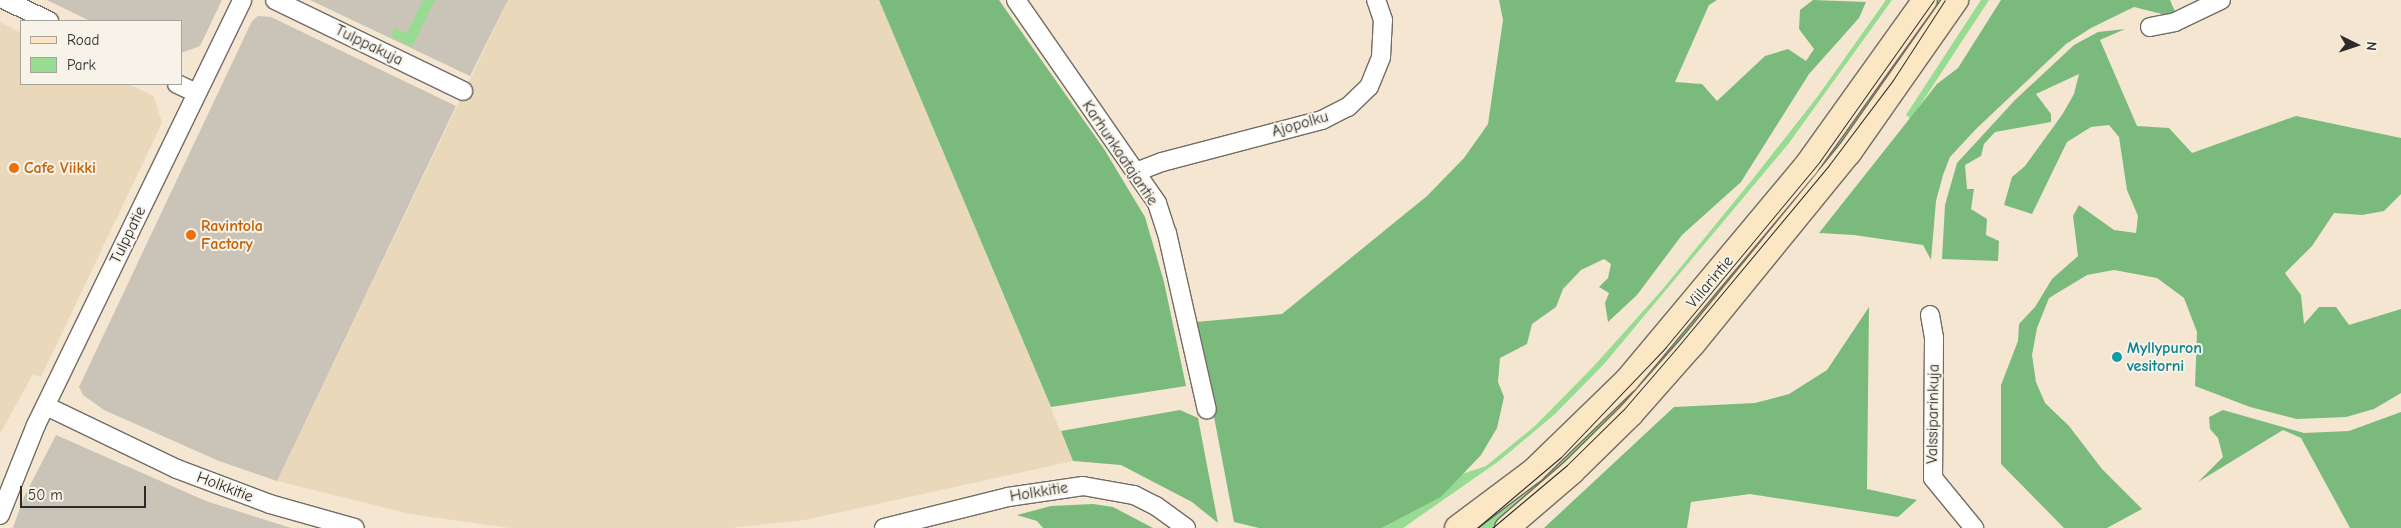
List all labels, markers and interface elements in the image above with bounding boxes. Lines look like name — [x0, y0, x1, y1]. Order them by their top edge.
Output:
legend — [20, 20, 182, 85]
street label: Tulppakuja — [332, 20, 406, 70]
north arrow — [2331, 20, 2381, 70]
text: Road — [67, 31, 99, 49]
text: N — [2363, 41, 2380, 51]
text: Park — [67, 56, 96, 74]
street label: Karhunkaatajantie — [1078, 97, 1162, 209]
street label: Ajopolku — [1270, 107, 1330, 141]
place label: Cafe Viikki — [24, 158, 96, 178]
marker: Cafe Viikki — [8, 162, 20, 174]
street label: Tulppatie — [106, 203, 150, 267]
place label: Ravintola Factory — [201, 216, 263, 254]
marker: Ravintola Factory — [185, 229, 197, 241]
street label: Viilarintie — [1683, 252, 1737, 312]
place label: Myllypuron vesitorni — [2127, 338, 2202, 376]
marker: Myllypuron vesitorni — [2111, 351, 2123, 363]
street label: Valssiparinkuja — [1923, 364, 1943, 464]
street label: Holkkitie — [194, 467, 256, 507]
scale bar — [22, 476, 149, 508]
street label: Holkkitie — [1008, 478, 1070, 506]
text: 50 m — [28, 486, 63, 504]

